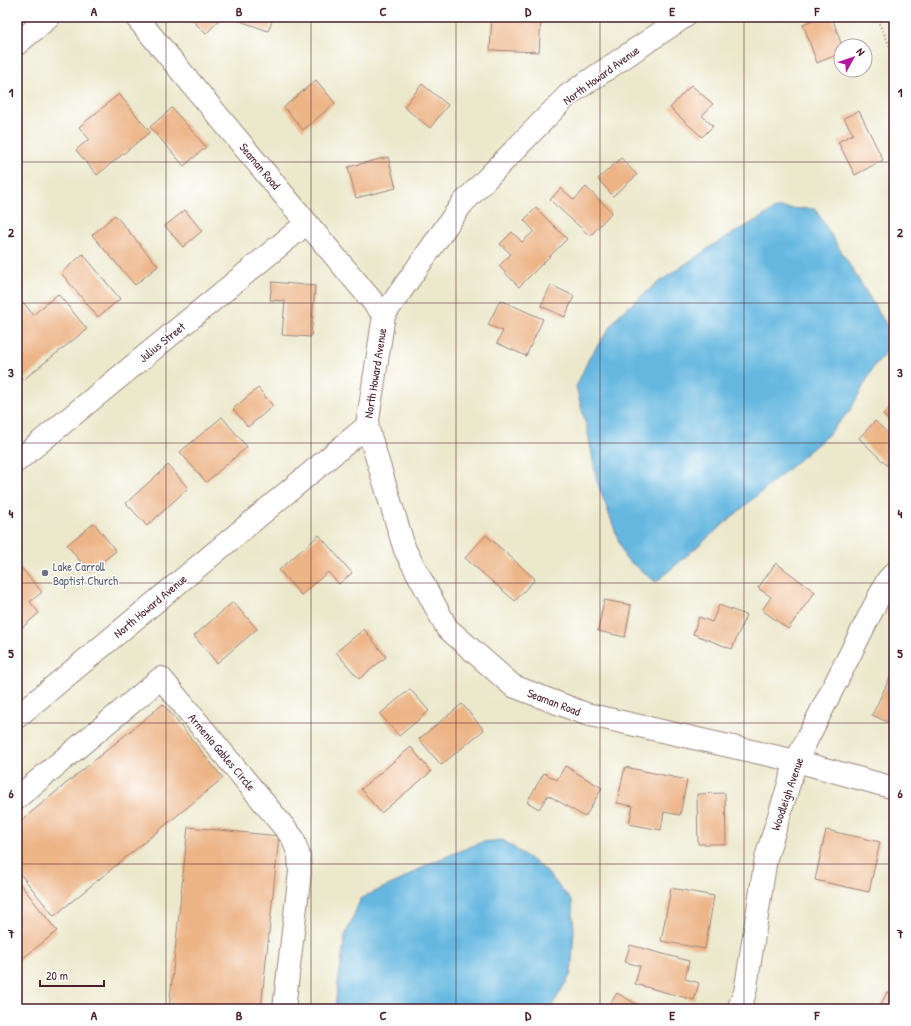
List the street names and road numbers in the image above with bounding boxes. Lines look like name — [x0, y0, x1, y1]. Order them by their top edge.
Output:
street label: North Howard Avenue — [559, 41, 643, 109]
street label: Seaman Road — [236, 139, 285, 193]
street label: Julius Street — [135, 317, 189, 366]
street label: North Howard Avenue — [359, 327, 391, 419]
street label: North Howard Avenue — [110, 570, 190, 642]
street label: Seaman Road — [525, 684, 583, 720]
street label: Armenia Gables Circle — [185, 710, 260, 794]
street label: Woodleigh Avenue — [767, 755, 807, 833]

